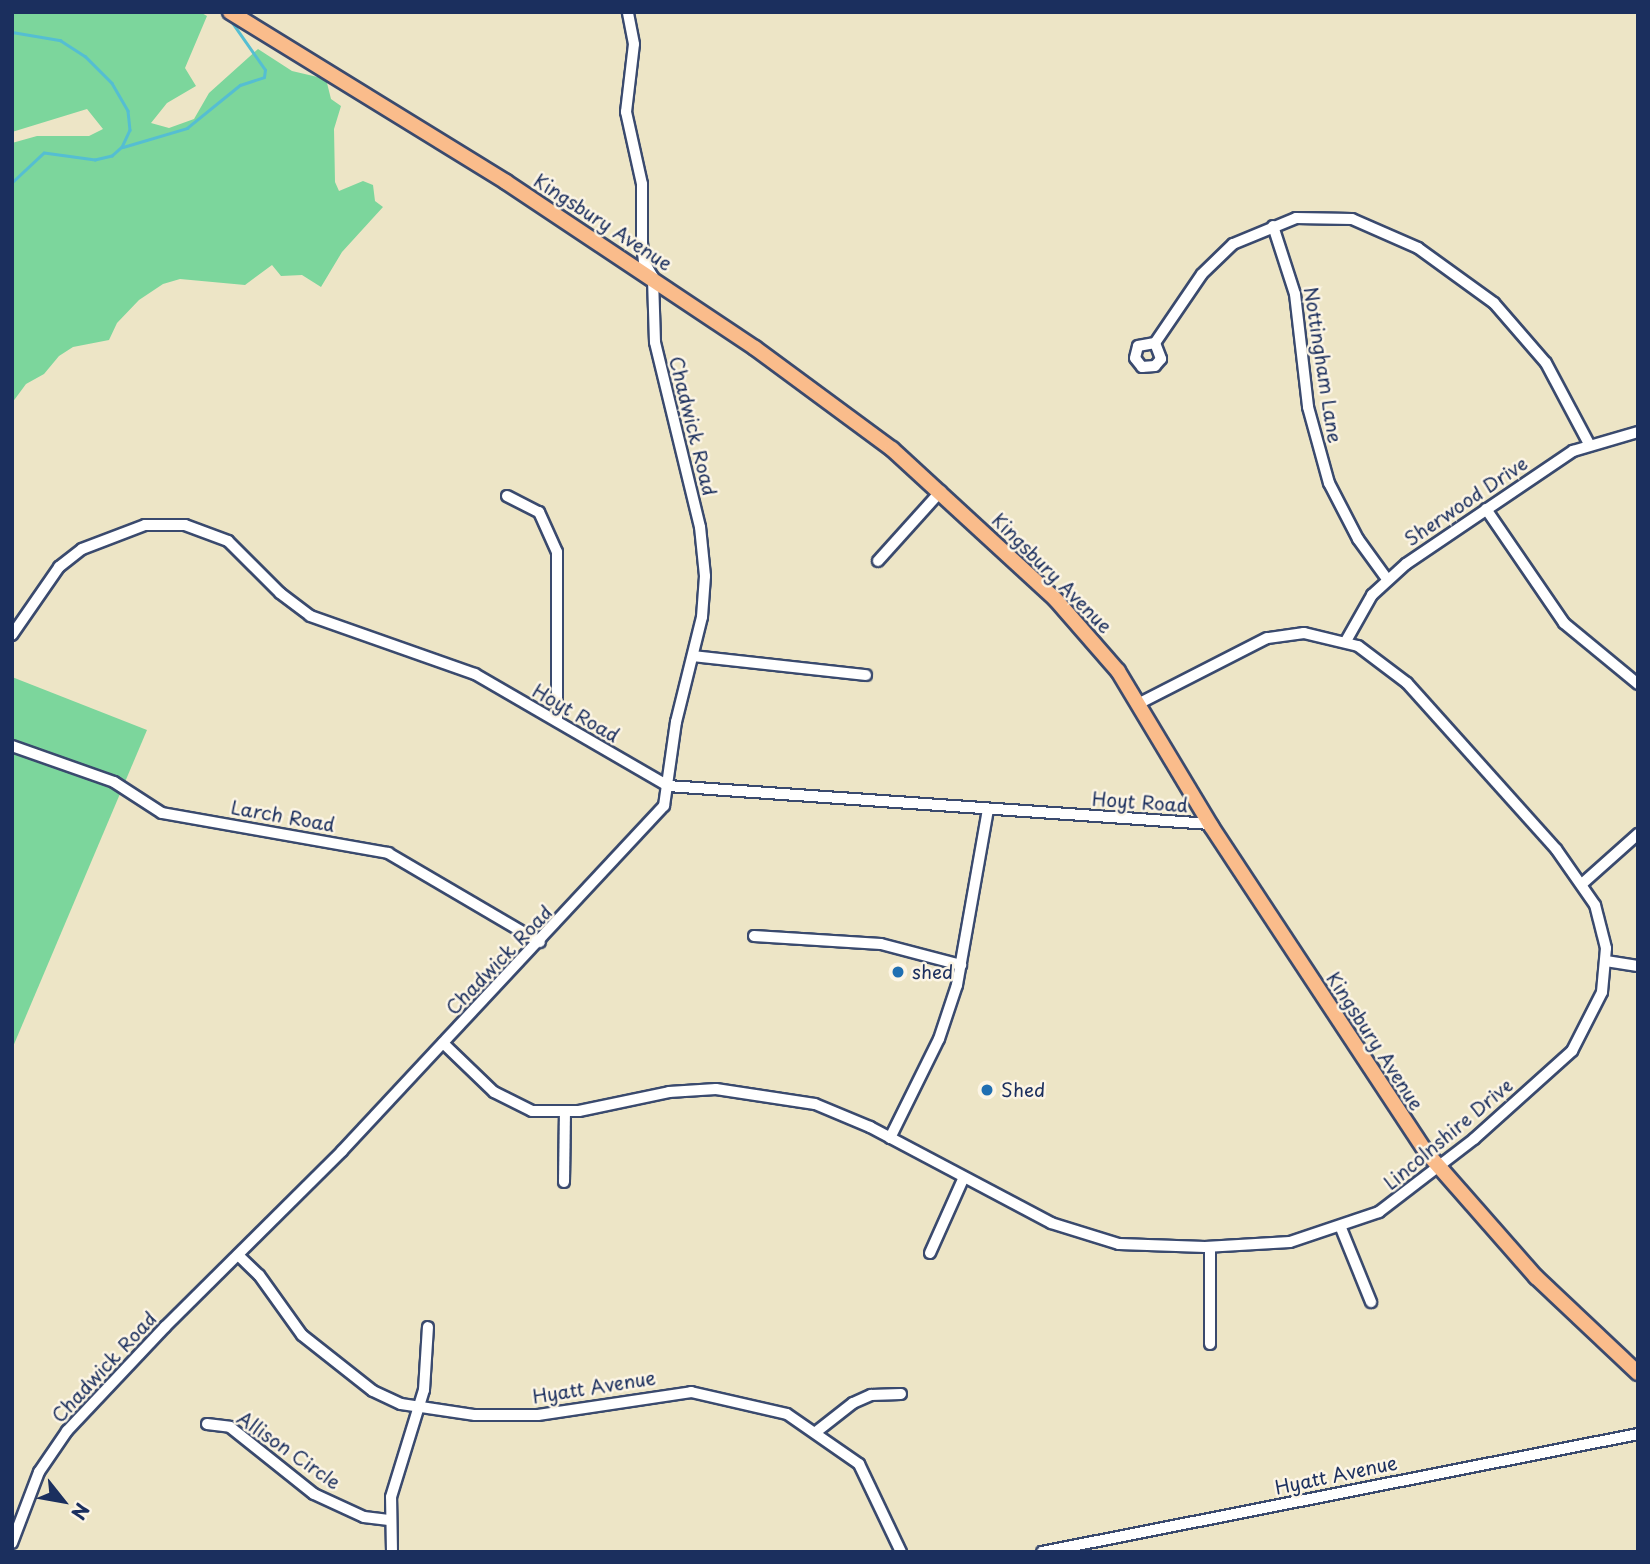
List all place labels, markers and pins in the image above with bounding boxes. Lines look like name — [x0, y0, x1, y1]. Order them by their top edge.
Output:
place label: shed — [912, 961, 953, 983]
marker: shed — [890, 964, 906, 980]
place label: Shed — [1001, 1079, 1045, 1101]
marker: Shed — [979, 1082, 995, 1098]

